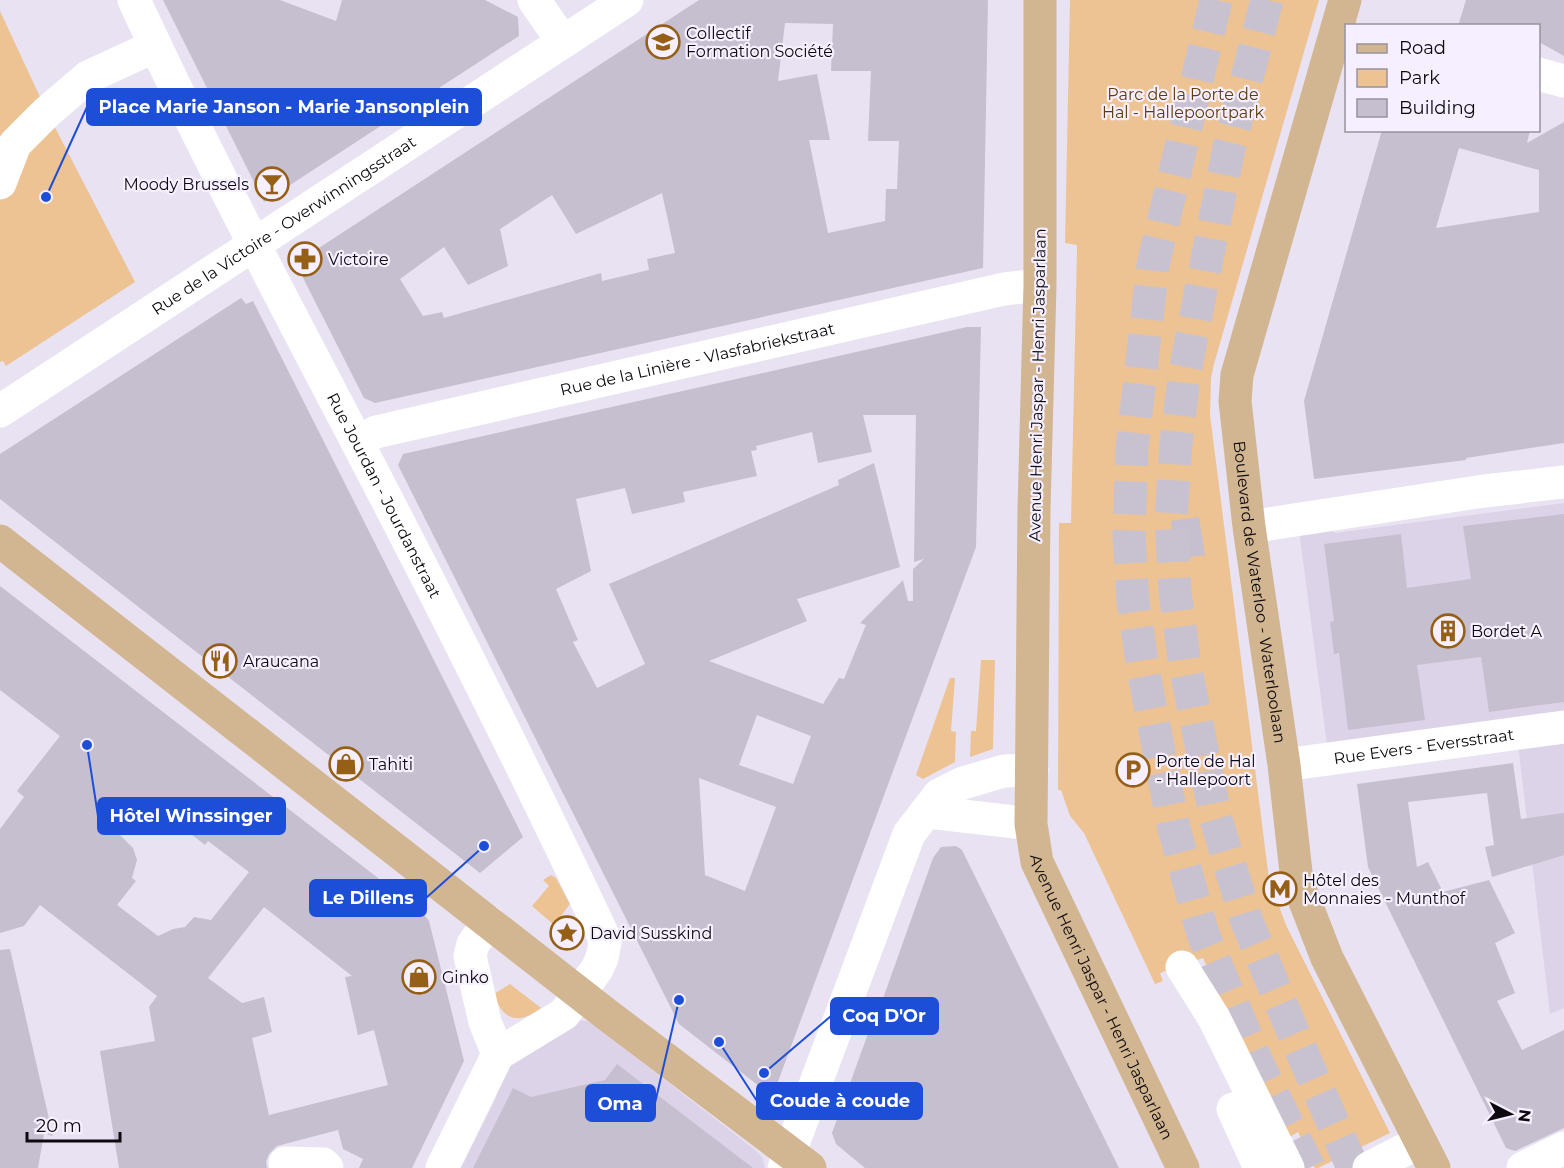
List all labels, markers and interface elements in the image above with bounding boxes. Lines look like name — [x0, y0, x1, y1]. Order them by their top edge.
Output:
school or university icon: Collectif Formation Société — [645, 24, 681, 60]
place label: Collectif Formation Société — [686, 24, 833, 61]
legend — [1345, 24, 1540, 132]
text: Road — [1399, 37, 1446, 59]
text: Park — [1399, 67, 1440, 89]
park label: Parc de la Porte de Hal - Hallepoortpark — [1102, 85, 1264, 122]
callout: Place Marie Janson - Marie Jansonplein — [87, 89, 481, 125]
text: Place Marie Janson - Marie Jansonplein — [99, 96, 469, 118]
text: Building — [1399, 97, 1476, 119]
street label: Rue de la Victoire - Overwinningsstraat — [147, 132, 419, 318]
bar icon: Moody Brussels — [254, 166, 290, 202]
place label: Moody Brussels — [123, 175, 249, 194]
street label: Avenue Henri Jaspar - Henri Jasparlaan — [1025, 228, 1050, 542]
pharmacy icon: Victoire — [287, 241, 323, 277]
place label: Victoire — [328, 249, 389, 269]
street label: Rue de la Linière - Vlasfabriekstraat — [558, 319, 837, 400]
street label: Rue Jourdan - Jourdanstraat — [323, 390, 445, 602]
street label: Boulevard de Waterloo - Waterloolaan — [1229, 440, 1290, 745]
building icon: Bordet A — [1430, 613, 1466, 649]
place label: Bordet A — [1471, 622, 1543, 641]
restaurant icon: Araucana — [202, 643, 238, 679]
place label: Araucana — [243, 652, 319, 671]
street label: Rue Evers - Eversstraat — [1332, 725, 1516, 768]
shop icon: Tahiti — [328, 746, 364, 782]
parking icon: Porte de Hal - Hallepoort — [1115, 752, 1151, 788]
place label: Porte de Hal - Hallepoort — [1156, 752, 1255, 789]
place label: Tahiti — [369, 755, 413, 774]
callout: Hôtel Winssinger — [98, 798, 285, 834]
text: Hôtel Winssinger — [109, 805, 273, 827]
street label: Avenue Henri Jaspar - Henri Jasparlaan — [1026, 853, 1177, 1143]
metro station icon: Hôtel des Monnaies - Munthof — [1262, 871, 1298, 907]
place label: Hôtel des Monnaies - Munthof — [1303, 871, 1466, 908]
callout: Le Dillens — [310, 880, 426, 916]
text: Le Dillens — [322, 887, 414, 909]
place icon: David Susskind — [549, 915, 585, 951]
place label: David Susskind — [590, 924, 712, 943]
shop icon: Ginko — [401, 959, 437, 995]
place label: Ginko — [442, 968, 489, 987]
callout: Coq D'Or — [831, 998, 938, 1034]
text: Coq D'Or — [842, 1005, 926, 1027]
callout: Coude à coude — [757, 1083, 922, 1119]
north arrow — [1480, 1084, 1540, 1144]
callout: Oma — [586, 1085, 655, 1121]
text: Coude à coude — [770, 1090, 910, 1112]
text: Oma — [597, 1093, 643, 1115]
scale bar — [27, 1105, 120, 1143]
text: N — [1514, 1108, 1535, 1123]
text: 20 m — [36, 1115, 82, 1137]

